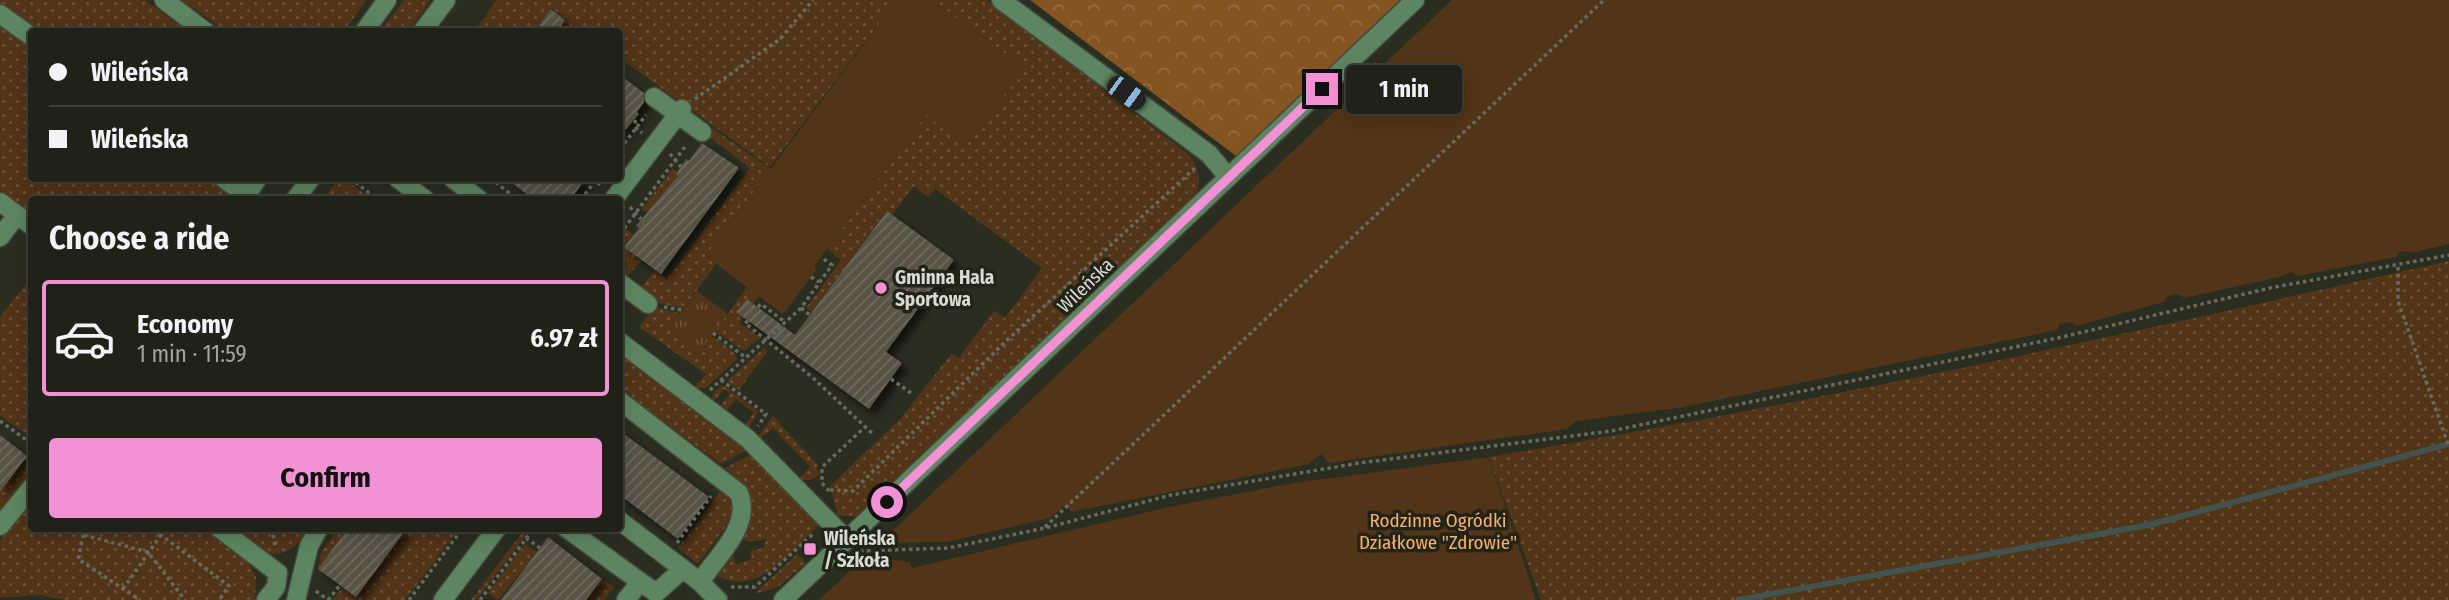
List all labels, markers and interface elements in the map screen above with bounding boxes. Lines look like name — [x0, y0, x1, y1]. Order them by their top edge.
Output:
text: Wileńska — [91, 57, 189, 88]
callout: 1 min — [1346, 64, 1462, 114]
car — [1103, 72, 1150, 114]
route end — [1306, 73, 1338, 105]
text: 1 min — [1379, 75, 1429, 103]
text: Wileńska — [91, 124, 189, 155]
text: Choose a ride — [49, 219, 230, 257]
street label: Wileńska — [1052, 253, 1118, 318]
place label: Gminna Hala Sportowa — [895, 266, 994, 311]
marker: Gminna Hala Sportowa — [873, 280, 889, 296]
icon: car — [53, 307, 116, 370]
text: Economy — [137, 309, 233, 340]
text: 6.97 zł — [530, 323, 598, 354]
text: 1 min · 11:59 — [137, 340, 247, 368]
button: Confirm — [49, 438, 602, 518]
route start — [871, 486, 903, 518]
park label: Rodzinne Ogródki Działkowe "Zdrowie" — [1359, 509, 1517, 554]
place label: Wileńska / Szkoła — [824, 527, 895, 572]
marker: Wileńska / Szkoła — [802, 541, 818, 557]

